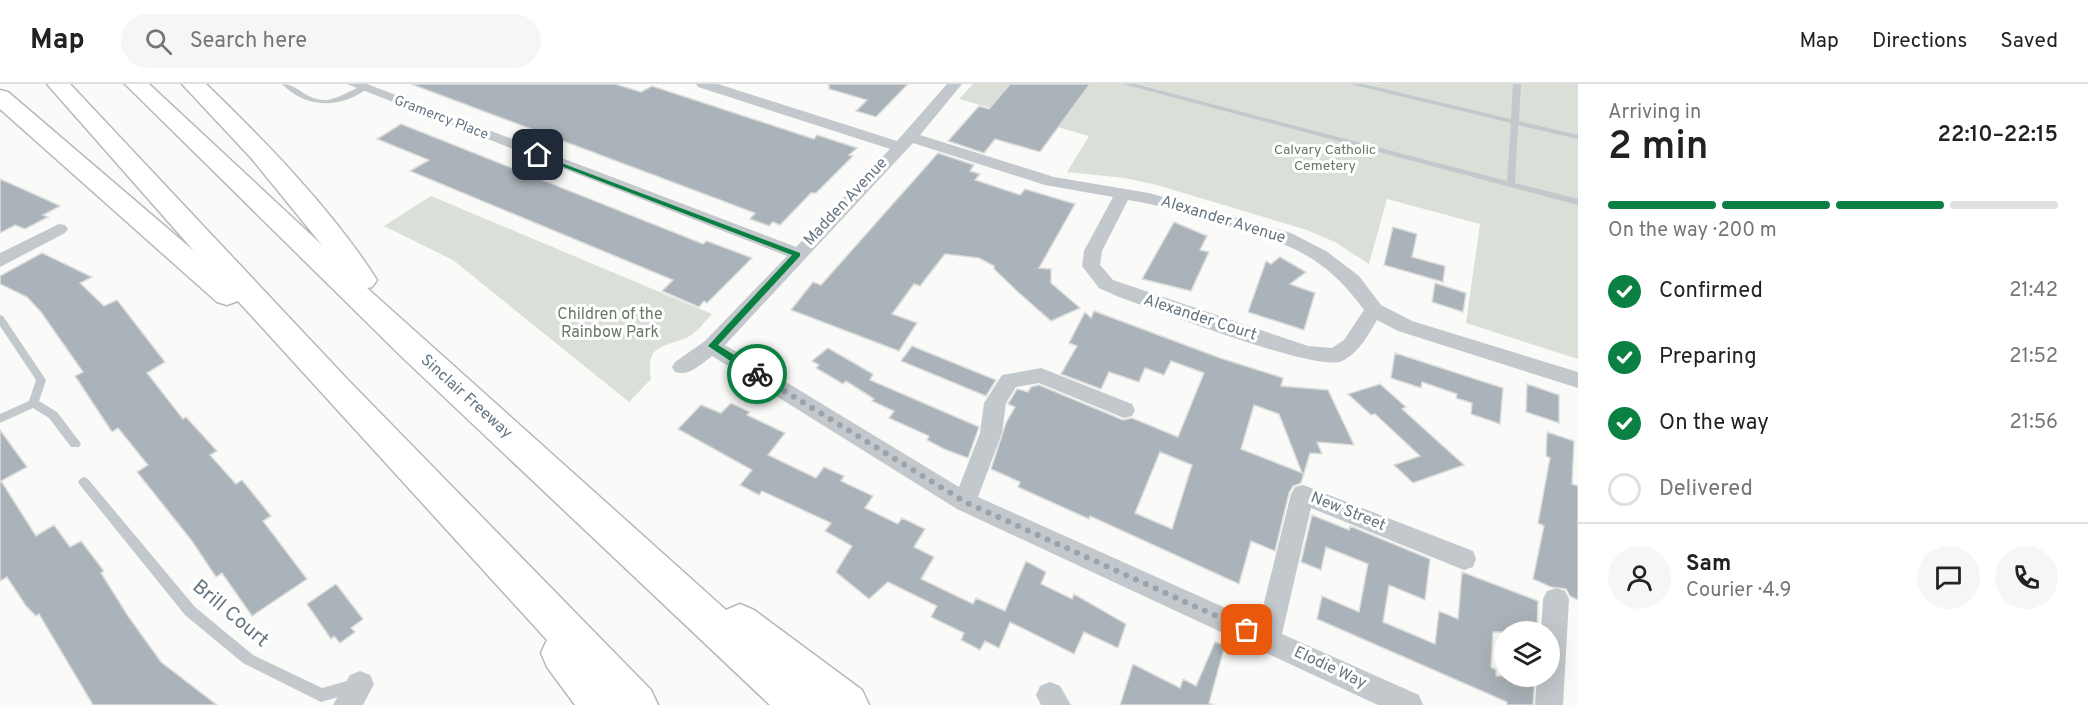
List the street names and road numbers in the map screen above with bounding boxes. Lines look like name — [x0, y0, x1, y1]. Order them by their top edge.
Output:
street label: Gramercy Place — [391, 92, 491, 144]
street label: Madden Avenue — [800, 154, 892, 250]
street label: Alexander Avenue — [1158, 192, 1288, 248]
street label: Alexander Court — [1141, 290, 1259, 346]
street label: Sinclair Freeway — [416, 351, 516, 443]
street label: New Street — [1308, 488, 1388, 536]
street label: Brill Court — [186, 574, 274, 654]
street label: Elodie Way — [1290, 642, 1370, 694]

